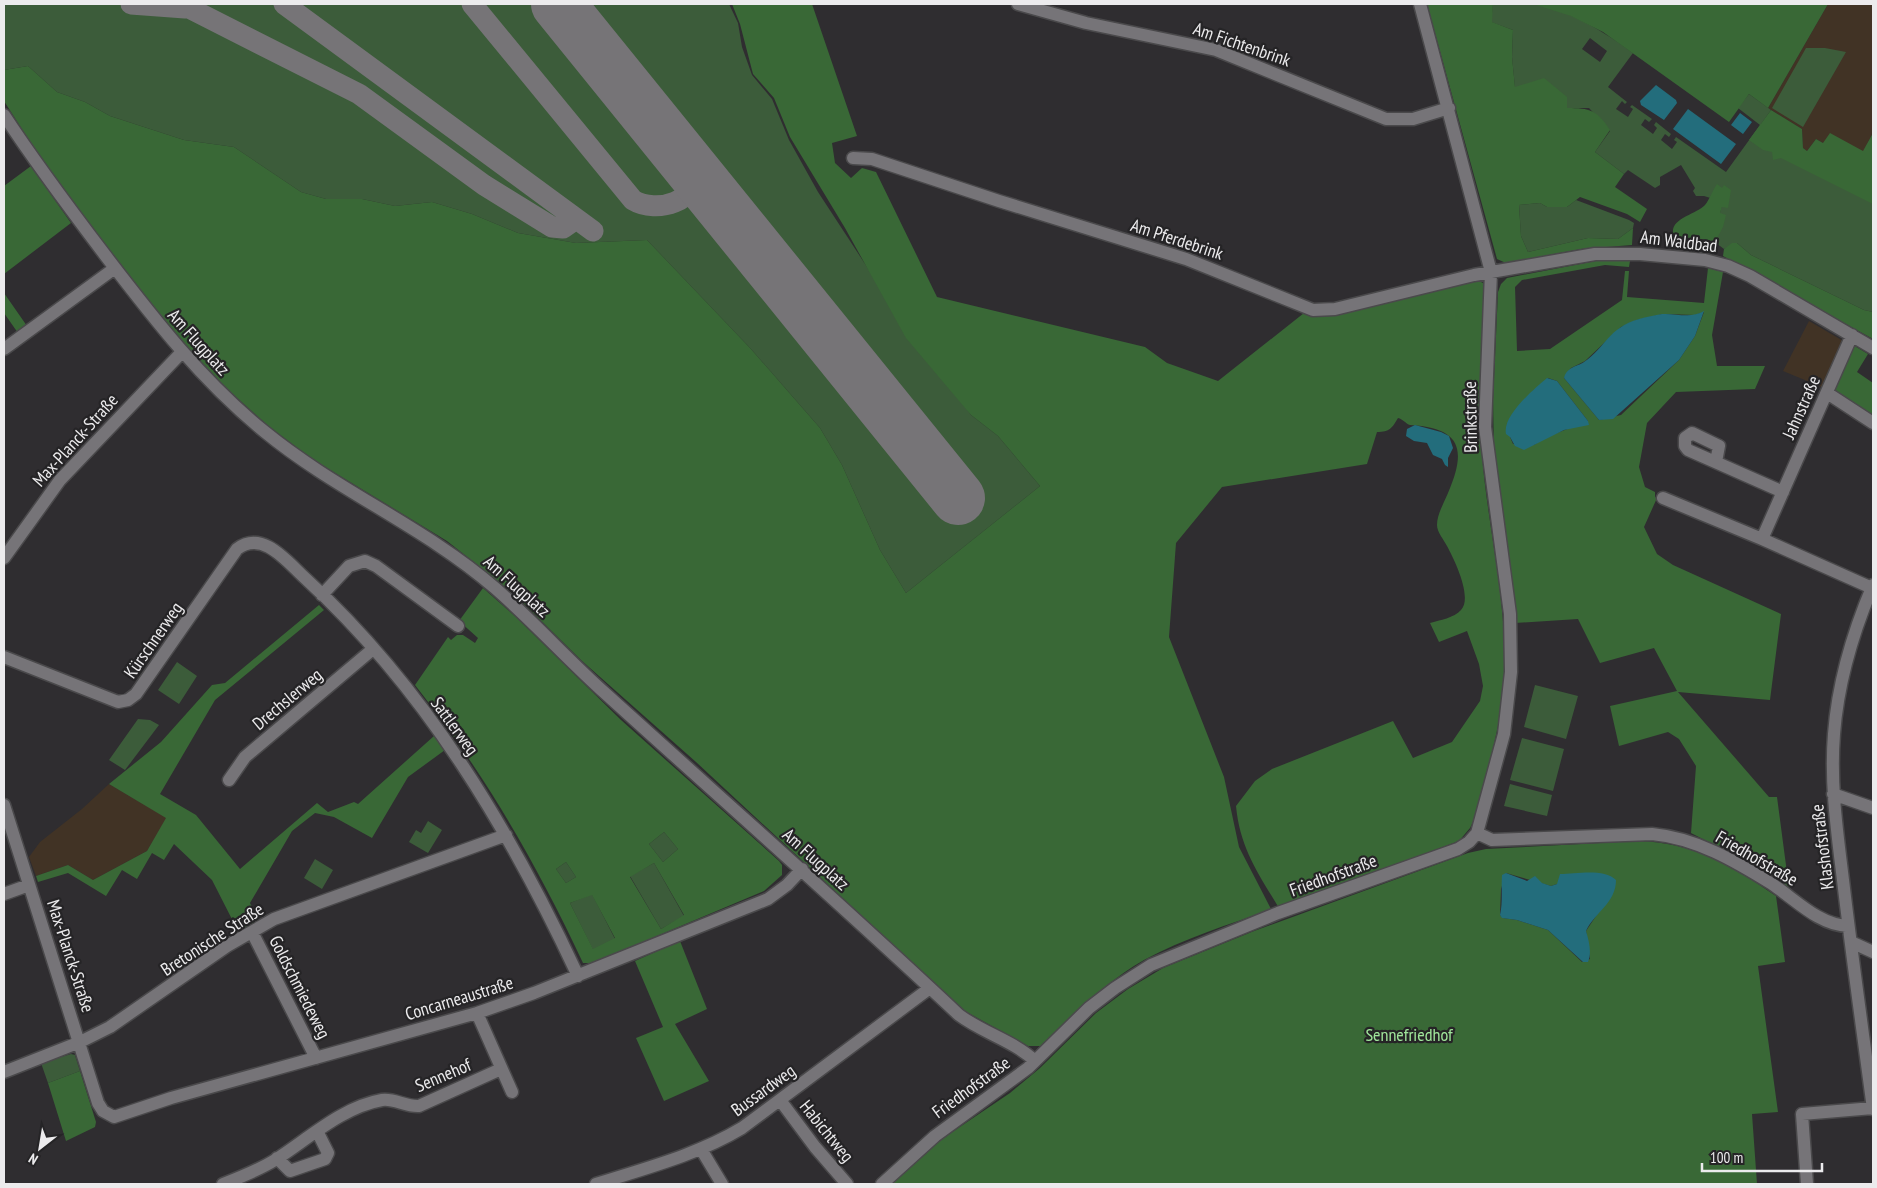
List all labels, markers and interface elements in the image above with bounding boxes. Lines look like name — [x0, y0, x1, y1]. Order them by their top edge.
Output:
street label: Am Fichtenbrink — [1190, 17, 1294, 71]
street label: Am Pferdebrink — [1128, 213, 1226, 265]
street label: Am Waldbad — [1639, 225, 1719, 257]
street label: Am Flugplatz — [163, 304, 235, 380]
street label: Jahnstraße — [1777, 372, 1825, 443]
street label: Brinkstraße — [1458, 381, 1482, 453]
street label: Max-Planck-Straße — [27, 389, 123, 491]
street label: Am Flugplatz — [479, 550, 555, 622]
street label: Kürschnerweg — [118, 597, 188, 683]
street label: Drechslerweg — [247, 663, 327, 735]
street label: Sattlerweg — [426, 692, 484, 760]
street label: Klashofstraße — [1805, 803, 1839, 891]
street label: Am Flugplatz — [778, 823, 854, 895]
street label: Friedhofstraße — [1712, 825, 1802, 891]
street label: Friedhofstraße — [1286, 849, 1380, 901]
street label: Max-Planck-Straße — [42, 897, 100, 1015]
street label: Bretonische Straße — [156, 897, 268, 981]
street label: Goldschmiedeweg — [264, 932, 336, 1042]
street label: Concarneaustraße — [402, 971, 516, 1025]
park label: Sennefriedhof — [1365, 1023, 1454, 1046]
street label: Friedhofstraße — [927, 1051, 1015, 1123]
street label: Sennehof — [412, 1052, 476, 1097]
street label: Bussardweg — [726, 1059, 800, 1121]
street label: Habichtweg — [795, 1095, 859, 1167]
north arrow — [15, 1123, 65, 1173]
scale bar — [1702, 1140, 1822, 1172]
text: 100 m — [1710, 1148, 1743, 1167]
text: N — [25, 1149, 41, 1169]

